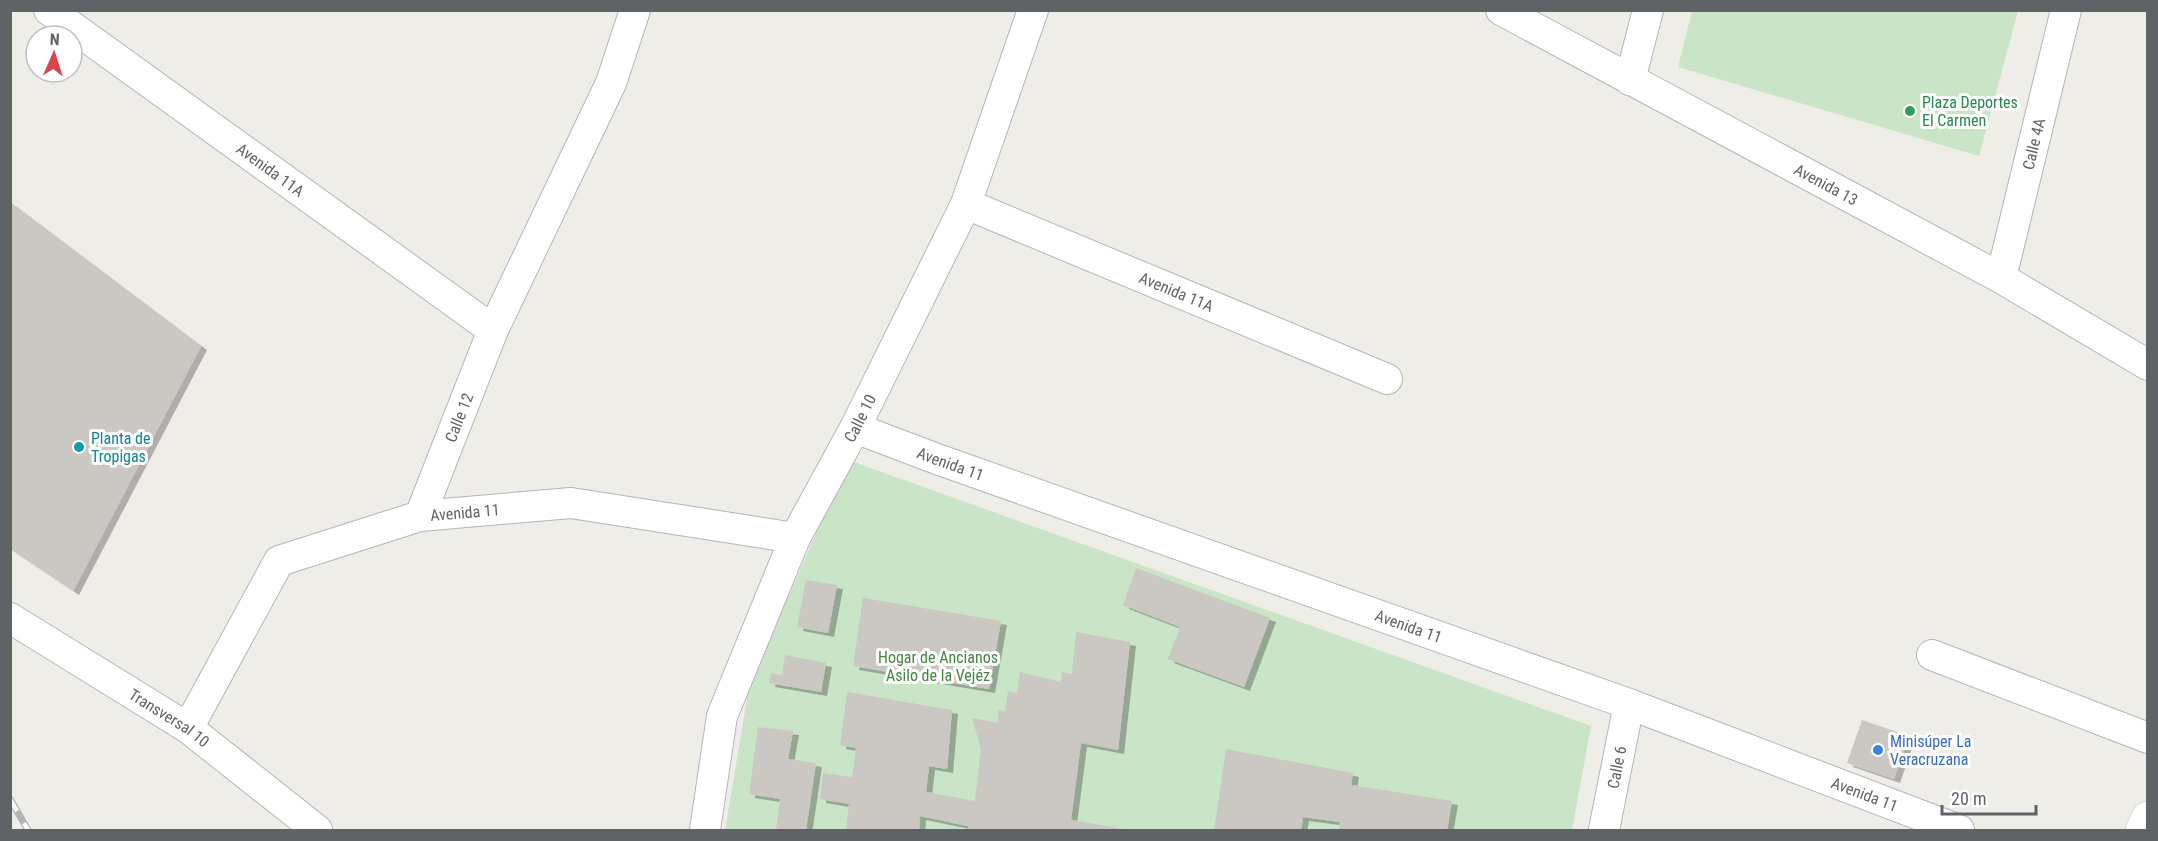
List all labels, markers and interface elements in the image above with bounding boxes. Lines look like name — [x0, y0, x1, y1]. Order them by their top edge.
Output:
north arrow — [24, 24, 84, 84]
text: N — [49, 30, 60, 49]
place label: Plaza Deportes El Carmen — [1922, 93, 2018, 130]
marker: Plaza Deportes El Carmen — [1903, 104, 1917, 118]
street label: Calle 4A — [2019, 116, 2049, 172]
street label: Avenida 11A — [233, 139, 308, 201]
street label: Avenida 13 — [1791, 160, 1861, 210]
street label: Avenida 11A — [1136, 268, 1216, 316]
street label: Calle 12 — [441, 390, 477, 445]
street label: Calle 10 — [840, 391, 880, 446]
place label: Planta de Tropigas — [91, 429, 150, 466]
marker: Planta de Tropigas — [72, 440, 86, 454]
street label: Avenida 11 — [914, 443, 986, 485]
street label: Avenida 11 — [429, 500, 500, 525]
street label: Avenida 11 — [1373, 606, 1444, 647]
park label: Hogar de Ancianos Asilo de la Vejéz — [878, 648, 998, 685]
street label: Transversal 10 — [125, 685, 213, 751]
place label: Minisúper La Veracruzana — [1890, 732, 1971, 769]
marker: Minisúper La Veracruzana — [1871, 743, 1885, 757]
street label: Calle 6 — [1603, 744, 1630, 790]
street label: Avenida 11 — [1829, 773, 1900, 816]
scale bar — [1942, 778, 2036, 816]
text: 20 m — [1951, 788, 1986, 809]

